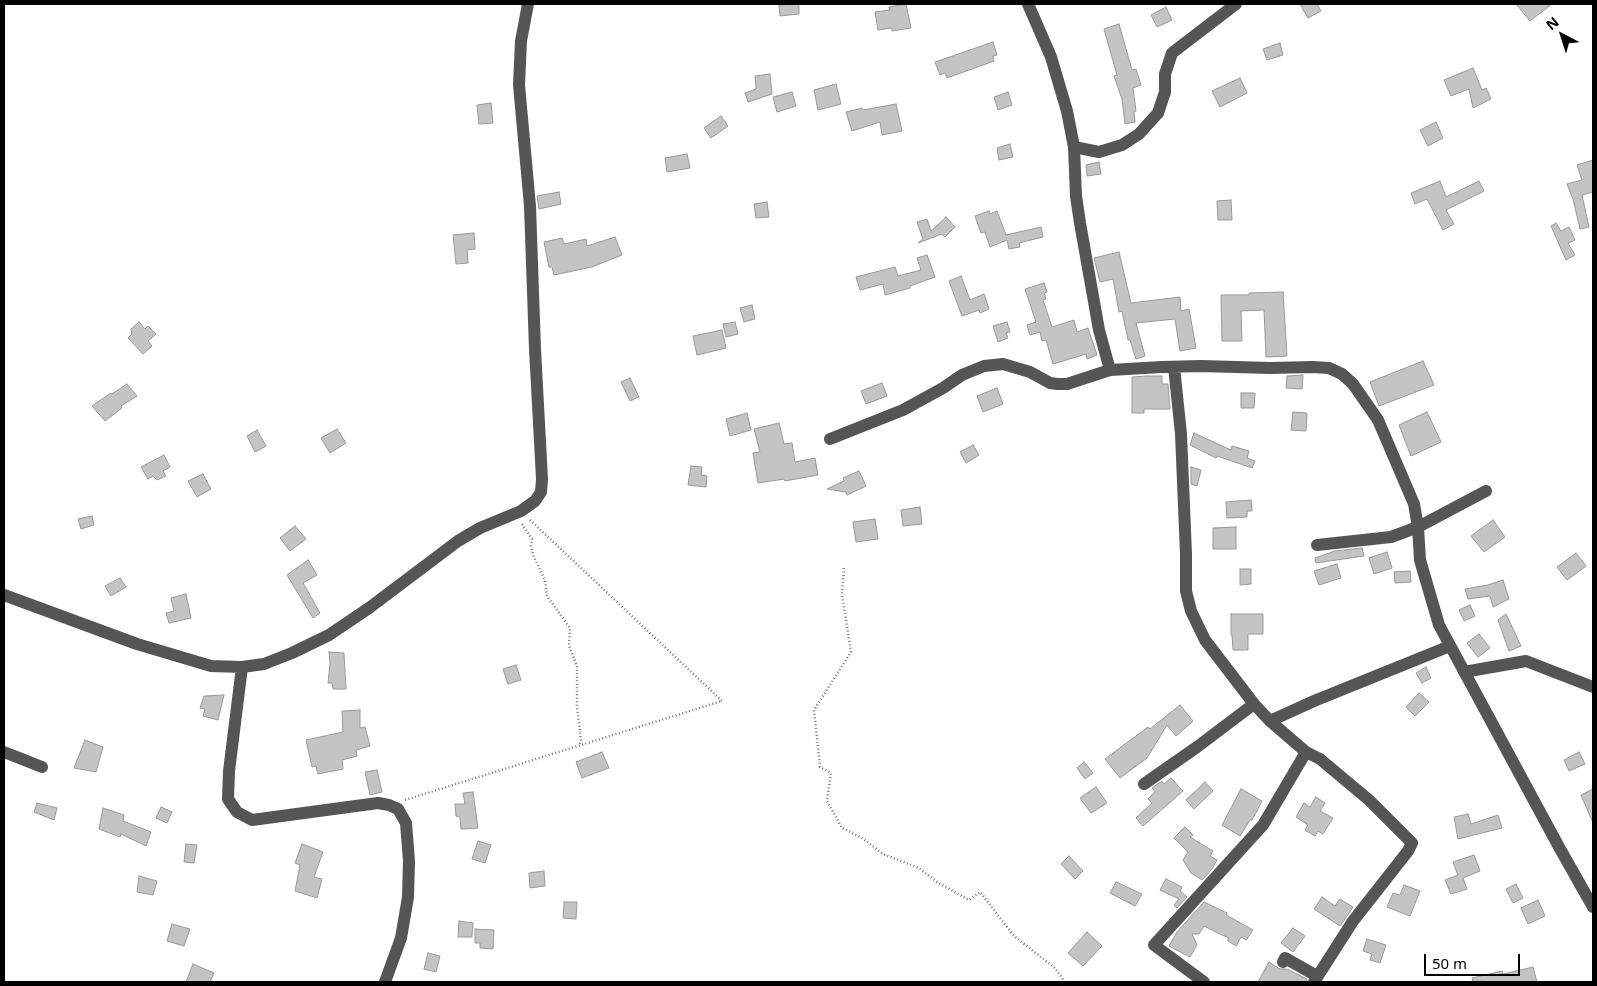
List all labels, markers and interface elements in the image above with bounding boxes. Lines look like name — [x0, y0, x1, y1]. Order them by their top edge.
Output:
north arrow — [1537, 10, 1587, 60]
text: N — [1542, 12, 1563, 34]
scale bar — [1427, 944, 1523, 976]
text: 50 m — [1432, 953, 1467, 973]

